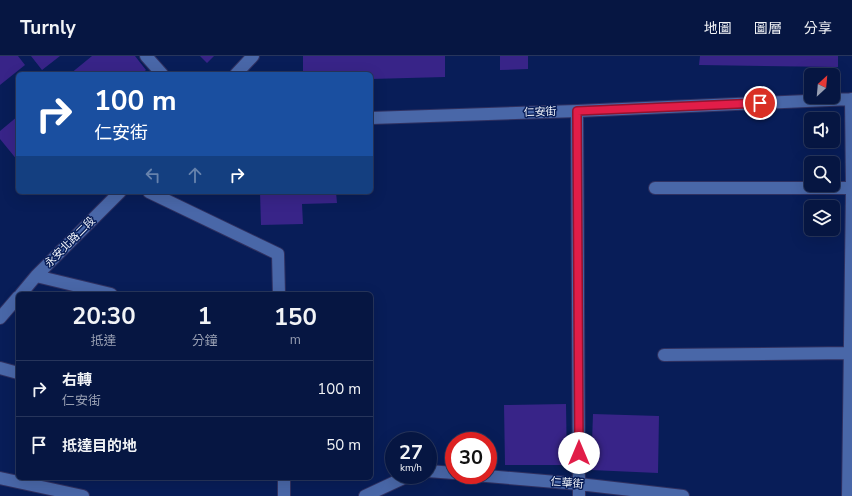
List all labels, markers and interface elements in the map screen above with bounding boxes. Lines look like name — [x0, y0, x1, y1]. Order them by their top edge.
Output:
text: Turnly — [20, 15, 76, 41]
text: 地圖 — [704, 19, 732, 38]
text: 圖層 — [754, 19, 782, 38]
text: 分享 — [804, 19, 832, 38]
north arrow — [804, 68, 840, 104]
map controls — [804, 68, 840, 236]
text: 100 m — [94, 82, 177, 120]
pin — [743, 86, 777, 120]
icon: right — [28, 88, 80, 140]
icon: arrive — [749, 92, 771, 114]
street label: 仁安街 — [523, 104, 557, 120]
button: sound — [804, 112, 840, 148]
text: 仁安街 — [94, 121, 148, 145]
button: search — [804, 156, 840, 192]
icon: left — [142, 164, 164, 186]
icon: ahead — [184, 164, 206, 186]
icon: right — [226, 164, 248, 186]
button: layers — [804, 200, 840, 236]
street label: 永安北路二段 — [41, 213, 99, 271]
text: 20:30 — [72, 300, 136, 332]
text: 1 — [197, 300, 212, 332]
text: 150 — [274, 301, 317, 333]
text: m — [290, 331, 301, 349]
text: 抵達 — [91, 332, 117, 350]
text: 分鐘 — [192, 332, 218, 350]
text: 右轉 — [62, 370, 92, 390]
icon: right — [28, 378, 50, 400]
text: 100 m — [317, 379, 361, 399]
text: 仁安街 — [62, 392, 101, 410]
speed limit sign: 30 — [445, 432, 497, 484]
position arrow — [558, 432, 600, 474]
icon: arrive — [28, 434, 50, 456]
text: 50 m — [326, 435, 361, 455]
text: 抵達目的地 — [62, 436, 137, 456]
text: 27 — [399, 439, 423, 466]
text: km/h — [400, 461, 422, 475]
street label: 仁華街 — [550, 474, 584, 492]

